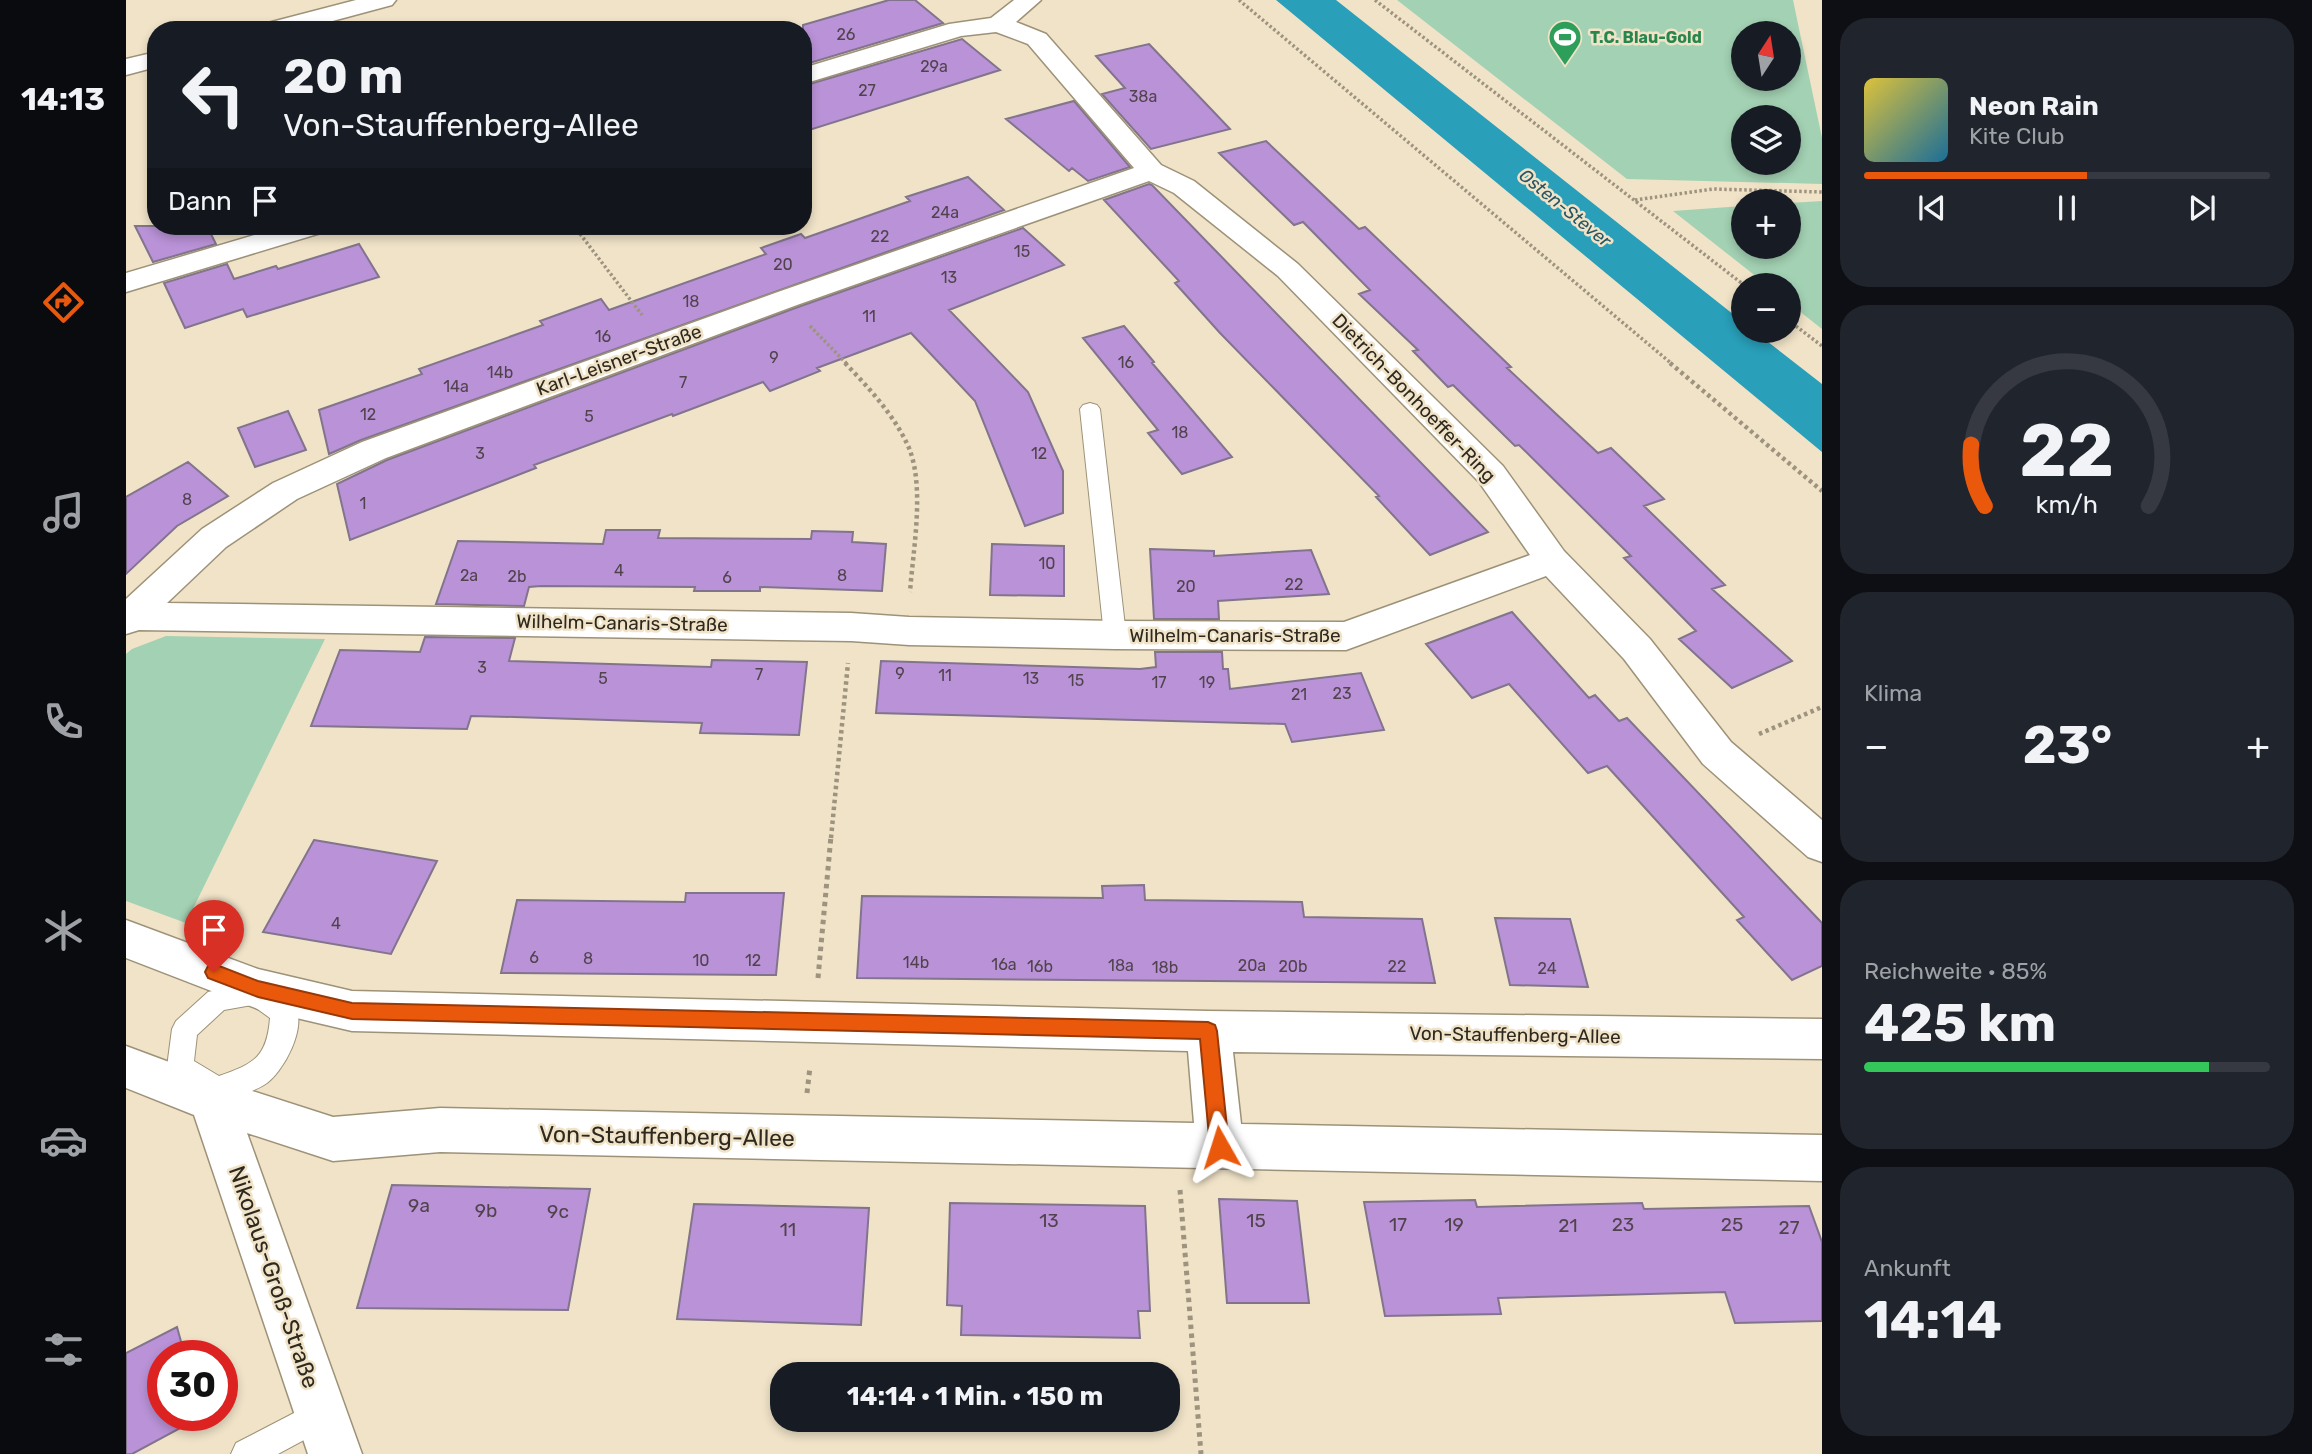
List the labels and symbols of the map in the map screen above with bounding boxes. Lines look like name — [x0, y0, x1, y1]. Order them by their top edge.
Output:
sports icon: T.C. Blau-Gold — [1546, 18, 1584, 67]
north arrow — [1731, 21, 1801, 91]
house number: 26 — [836, 25, 856, 44]
place label: T.C. Blau-Gold — [1590, 28, 1702, 47]
house number: 29a — [920, 57, 948, 76]
house number: 27 — [858, 81, 876, 100]
house number: 38a — [1129, 87, 1157, 106]
water label: Osten-Stever — [1515, 164, 1616, 252]
house number: 24a — [931, 203, 959, 222]
house number: 22 — [871, 227, 889, 246]
house number: 15 — [1014, 242, 1030, 261]
house number: 20 — [773, 255, 793, 274]
house number: 13 — [941, 268, 957, 287]
house number: 18 — [682, 292, 700, 311]
house number: 11 — [862, 307, 876, 326]
street label: Dietrich-Bonhoeffer-Ring — [1327, 309, 1501, 487]
street label: Karl-Leisner-Straße — [533, 319, 705, 401]
house number: 16 — [595, 327, 612, 346]
house number: 9 — [769, 348, 779, 367]
house number: 16 — [1118, 353, 1135, 372]
house number: 14b — [487, 363, 513, 382]
house number: 7 — [679, 373, 687, 392]
house number: 14a — [443, 377, 469, 396]
house number: 12 — [360, 405, 376, 424]
house number: 5 — [584, 407, 594, 426]
house number: 18 — [1171, 423, 1189, 442]
house number: 3 — [475, 444, 485, 463]
house number: 12 — [1031, 444, 1047, 463]
house number: 8 — [182, 490, 192, 509]
house number: 1 — [360, 494, 366, 513]
house number: 10 — [1038, 554, 1056, 573]
house number: 4 — [614, 561, 624, 580]
house number: 2a — [460, 566, 478, 585]
house number: 8 — [837, 566, 847, 585]
house number: 2b — [508, 567, 526, 586]
house number: 6 — [722, 568, 732, 587]
house number: 22 — [1285, 575, 1303, 594]
house number: 20 — [1176, 577, 1196, 596]
street label: Wilhelm-Canaris-Straße — [516, 610, 728, 636]
street label: Wilhelm-Canaris-Straße — [1129, 624, 1341, 647]
house number: 3 — [477, 658, 487, 677]
house number: 9 — [895, 664, 905, 683]
house number: 7 — [755, 665, 763, 684]
house number: 11 — [938, 666, 952, 685]
house number: 5 — [598, 669, 608, 688]
house number: 13 — [1023, 669, 1039, 688]
house number: 15 — [1068, 671, 1084, 690]
house number: 17 — [1151, 673, 1167, 692]
house number: 19 — [1199, 673, 1215, 692]
house number: 23 — [1332, 684, 1352, 703]
house number: 21 — [1291, 685, 1307, 704]
pin — [184, 900, 244, 972]
house number: 4 — [331, 914, 341, 933]
house number: 6 — [529, 948, 539, 967]
house number: 8 — [583, 949, 593, 968]
house number: 10 — [692, 951, 710, 970]
house number: 12 — [745, 951, 761, 970]
house number: 14b — [903, 953, 929, 972]
house number: 16a — [991, 955, 1017, 974]
house number: 18a — [1108, 956, 1134, 975]
house number: 20a — [1238, 956, 1266, 975]
house number: 16b — [1027, 957, 1053, 976]
house number: 20b — [1278, 957, 1308, 976]
house number: 22 — [1388, 957, 1406, 976]
house number: 18b — [1152, 958, 1178, 977]
house number: 24 — [1537, 959, 1557, 978]
street label: Von-Stauffenberg-Allee — [1409, 1022, 1621, 1048]
position arrow — [1183, 1110, 1257, 1184]
street label: Von-Stauffenberg-Allee — [539, 1120, 795, 1152]
street label: Nikolaus-Groß-Straße — [223, 1162, 325, 1392]
house number: 9a — [408, 1194, 430, 1217]
house number: 9b — [475, 1199, 497, 1222]
house number: 9c — [547, 1200, 569, 1223]
house number: 13 — [1039, 1209, 1059, 1232]
house number: 15 — [1246, 1209, 1266, 1232]
house number: 17 — [1389, 1213, 1407, 1236]
house number: 19 — [1444, 1213, 1464, 1236]
house number: 23 — [1612, 1213, 1634, 1236]
house number: 25 — [1721, 1213, 1743, 1236]
house number: 21 — [1558, 1214, 1578, 1237]
house number: 27 — [1779, 1216, 1800, 1239]
house number: 11 — [780, 1218, 796, 1241]
speed limit sign: 30 — [147, 1340, 238, 1431]

